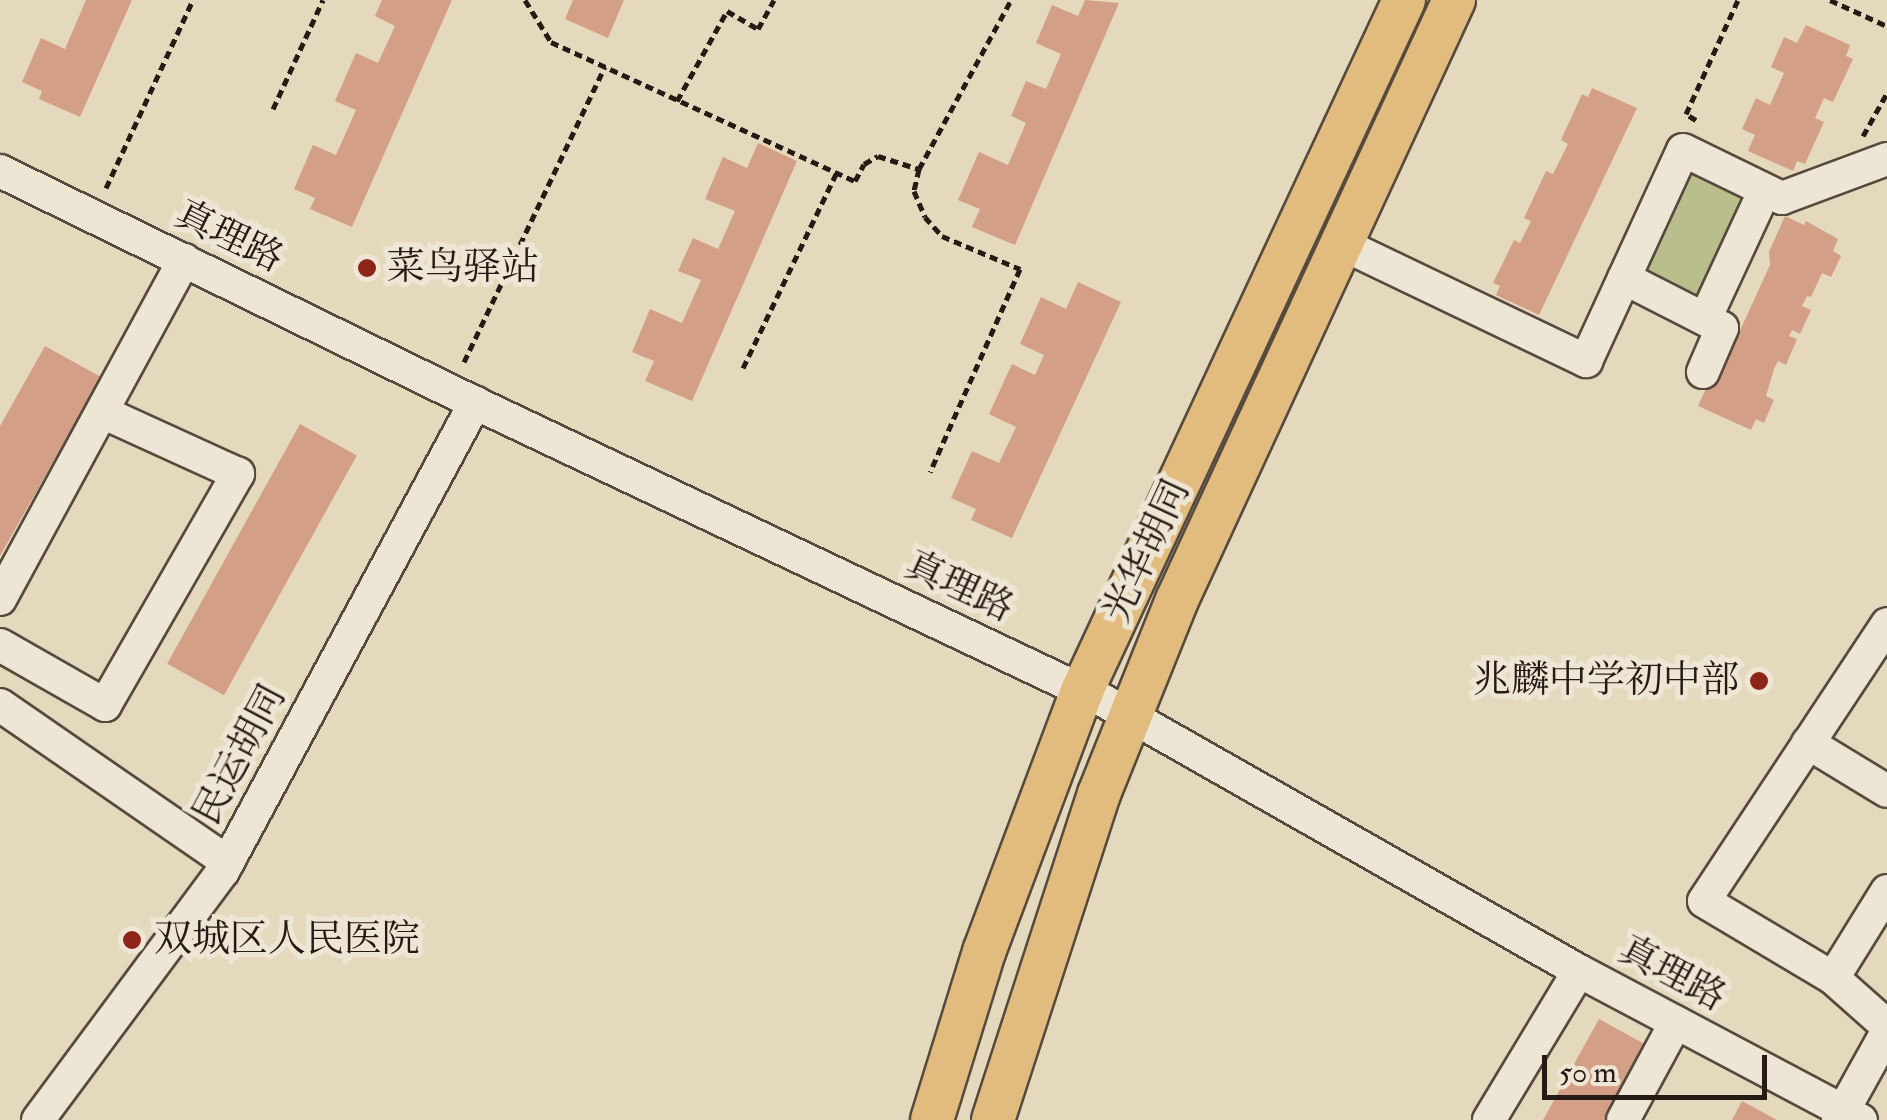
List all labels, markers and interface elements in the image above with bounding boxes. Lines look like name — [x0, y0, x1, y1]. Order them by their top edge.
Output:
street label: 真理路 — [168, 192, 290, 282]
place label: 菜鸟驿站 — [387, 245, 539, 291]
marker: 菜鸟驿站 — [356, 257, 378, 279]
street label: 光华胡同 — [1094, 472, 1200, 630]
street label: 真理路 — [898, 542, 1020, 632]
place label: 兆麟中学初中部 — [1473, 658, 1739, 704]
marker: 兆麟中学初中部 — [1748, 670, 1770, 692]
street label: 民运胡同 — [184, 677, 296, 833]
place label: 双城区人民医院 — [154, 917, 420, 963]
marker: 双城区人民医院 — [119, 927, 145, 953]
street label: 真理路 — [1611, 927, 1733, 1021]
scale bar — [1547, 1035, 1772, 1097]
text: 50 m — [1559, 1054, 1617, 1091]

